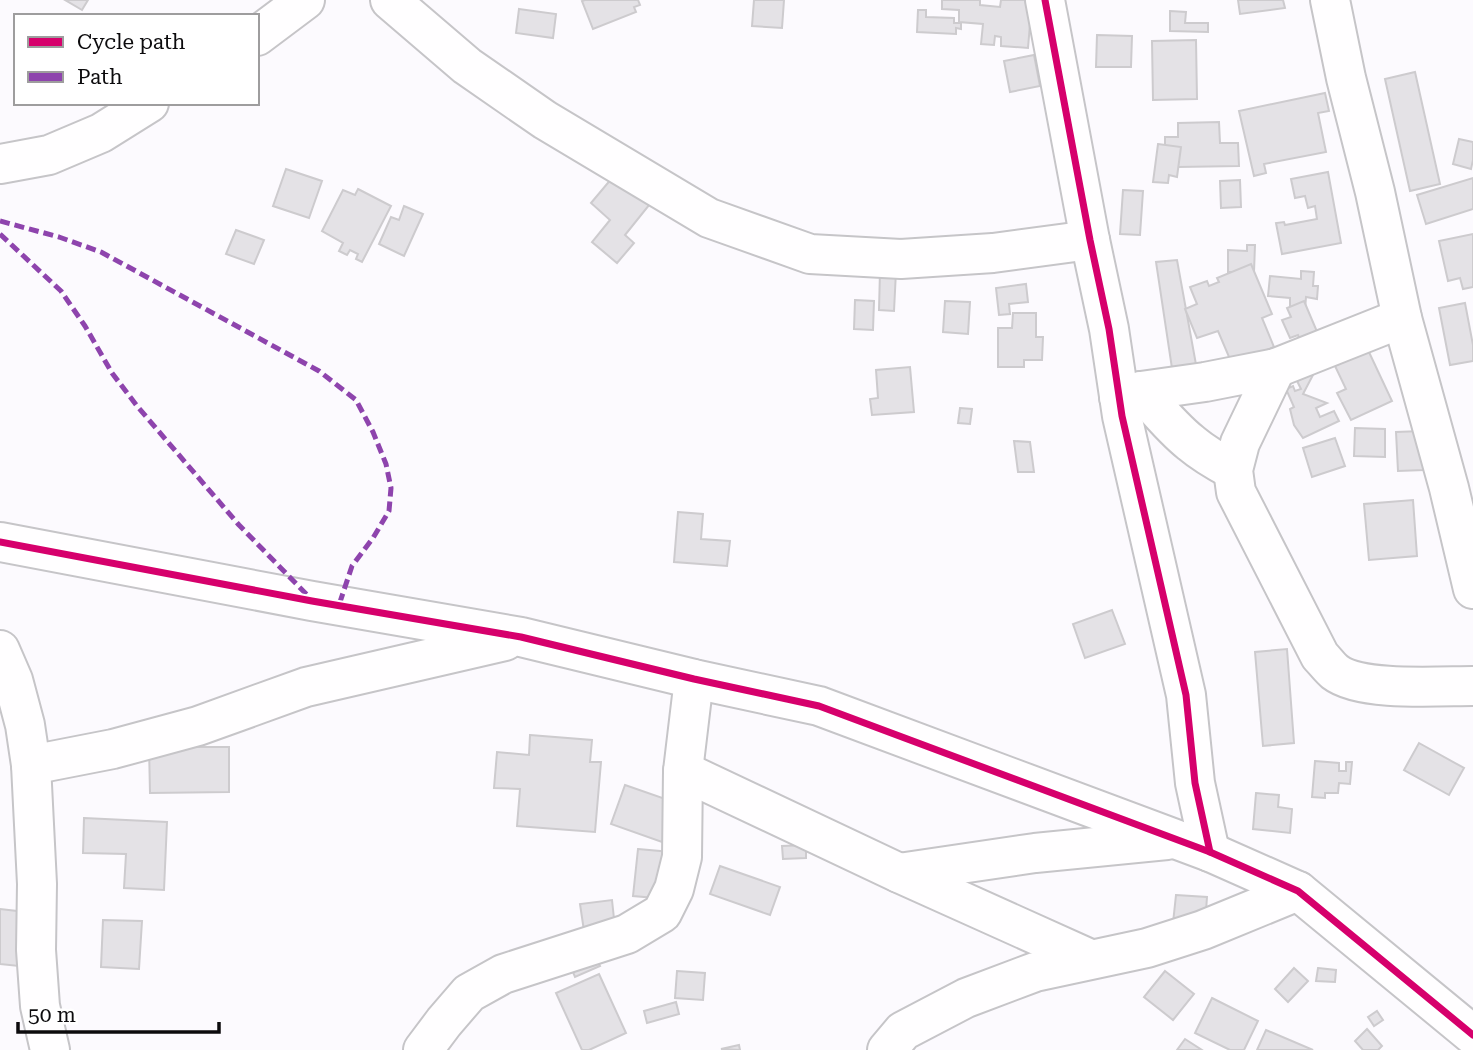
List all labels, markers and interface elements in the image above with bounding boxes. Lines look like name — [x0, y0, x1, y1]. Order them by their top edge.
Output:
legend — [14, 14, 259, 105]
text: Cycle path — [77, 30, 186, 54]
text: Path — [77, 65, 123, 89]
scale bar — [18, 990, 219, 1034]
text: 50 m — [28, 1003, 76, 1027]

